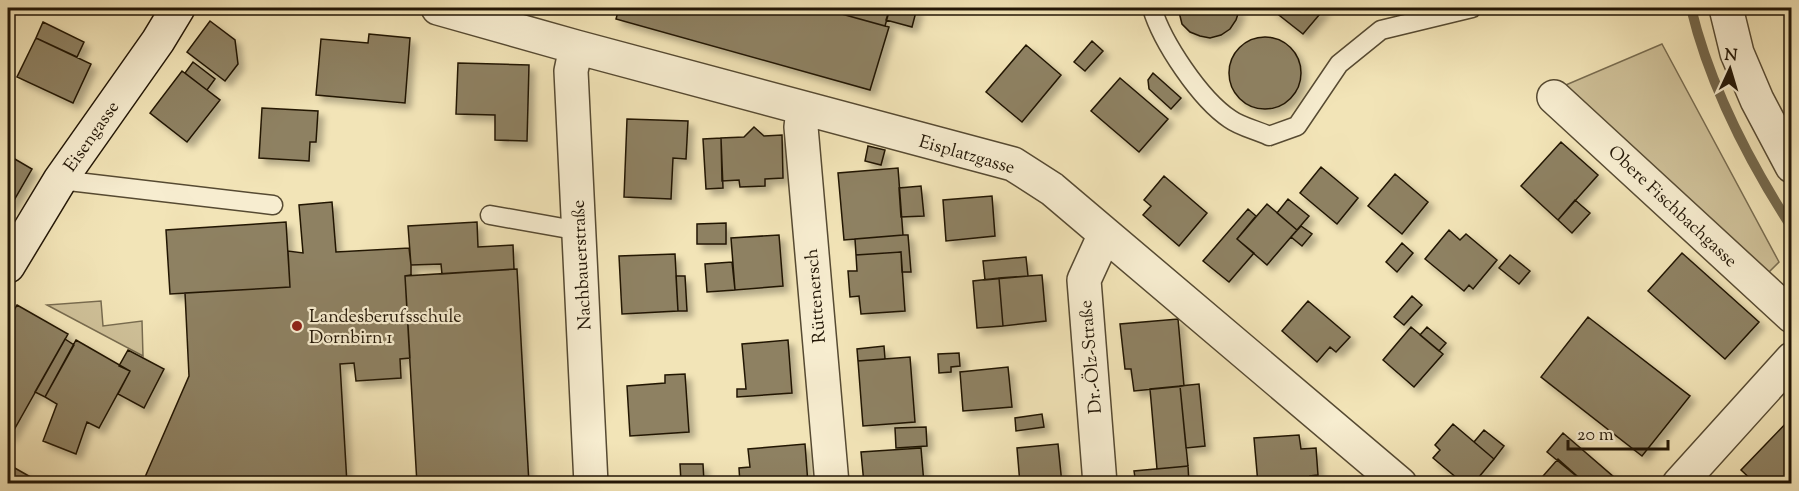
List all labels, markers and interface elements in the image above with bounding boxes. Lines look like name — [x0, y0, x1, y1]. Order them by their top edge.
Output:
north arrow — [1700, 39, 1760, 99]
text: N — [1724, 45, 1738, 68]
street label: Eisengasse — [59, 96, 127, 178]
street label: Eisplatzgasse — [915, 130, 1017, 182]
street label: Obere Fischbachgasse — [1601, 140, 1742, 275]
street label: Nachbauerstraße — [567, 199, 599, 331]
street label: Rüttenersch — [800, 247, 834, 344]
street label: Dr.-Ölz-Straße — [1074, 299, 1110, 415]
place label: Landesberufsschule Dornbirn 1 — [309, 305, 462, 352]
marker: Landesberufsschule Dornbirn 1 — [290, 319, 304, 333]
scale bar — [1568, 413, 1668, 451]
text: 20 m — [1577, 423, 1614, 449]

